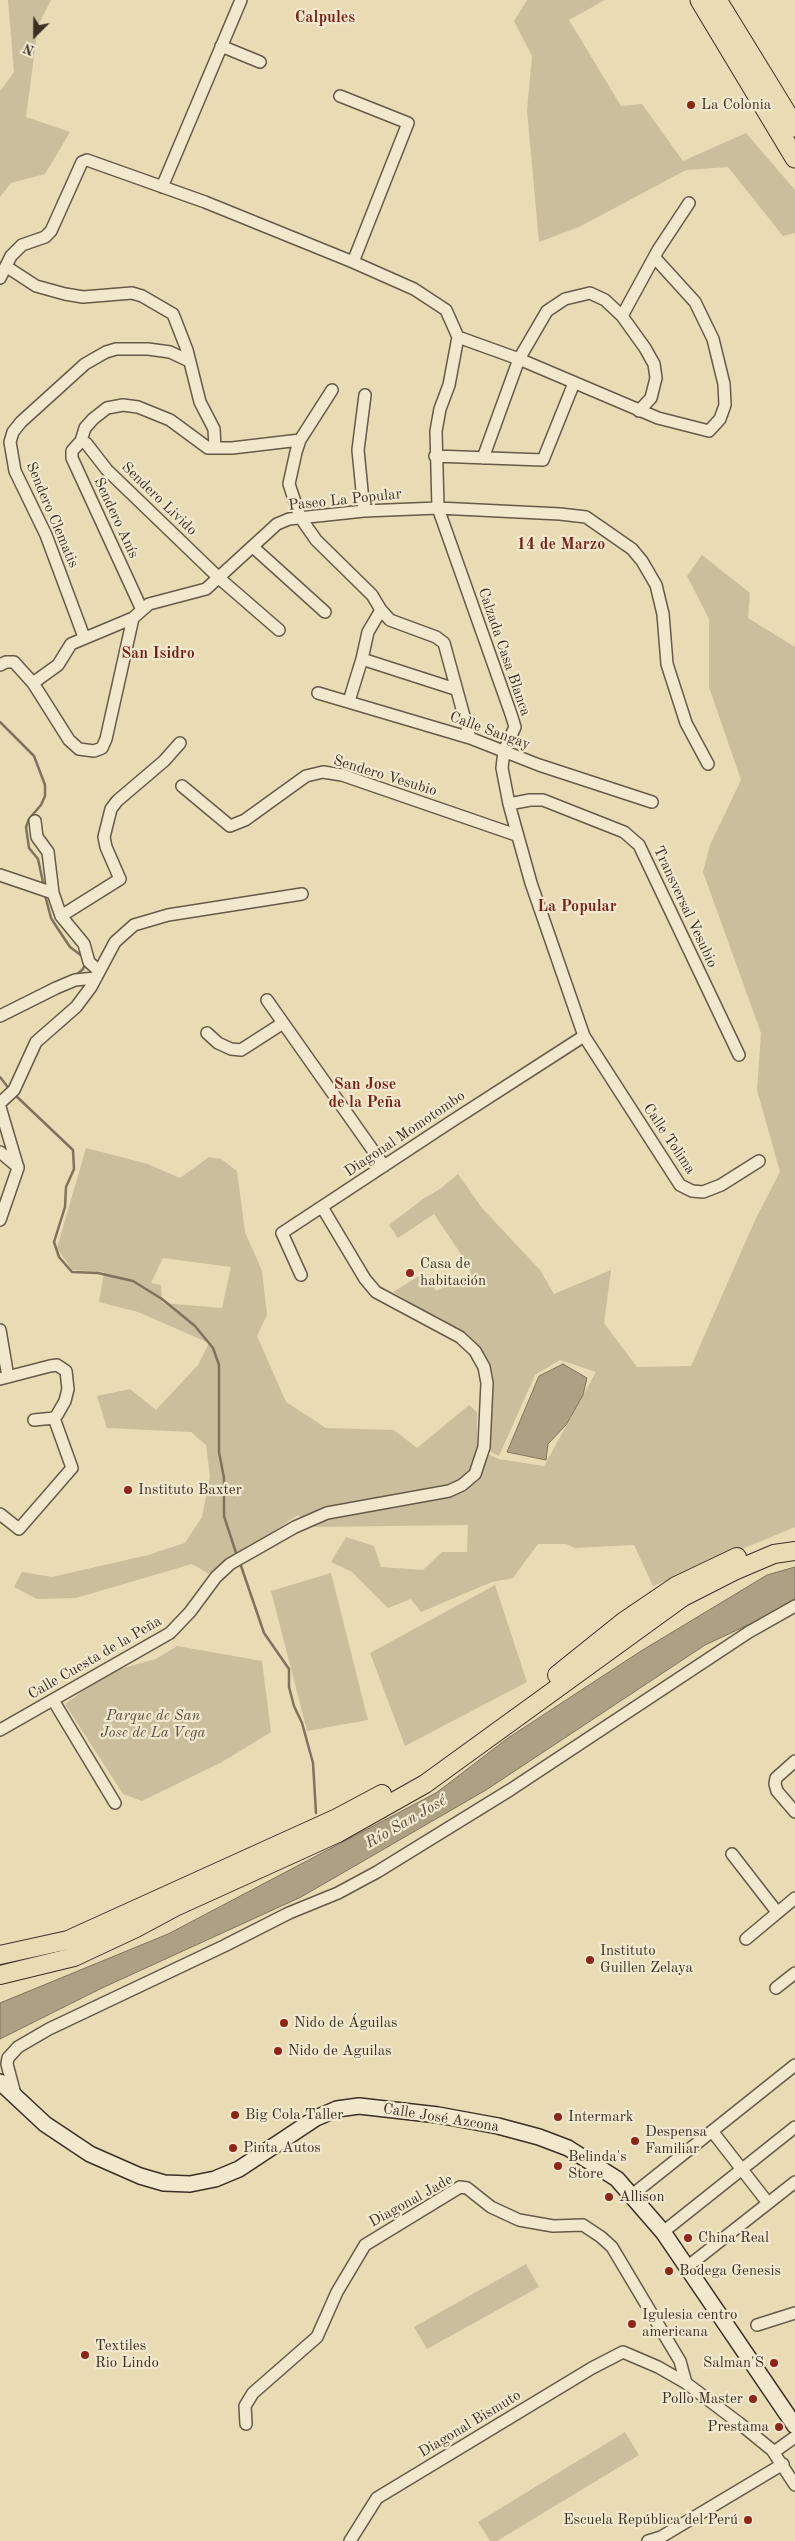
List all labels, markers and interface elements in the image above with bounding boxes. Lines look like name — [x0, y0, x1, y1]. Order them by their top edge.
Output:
district label: Calpules — [295, 8, 355, 28]
north arrow — [10, 10, 60, 60]
text: N — [21, 40, 37, 57]
place label: La Colonia — [701, 96, 771, 114]
marker: La Colonia — [685, 99, 697, 111]
street label: Sendero Livido — [117, 458, 201, 540]
street label: Sendero Clematis — [22, 459, 82, 571]
street label: Sendero Anís — [89, 475, 143, 561]
street label: Paseo La Popular — [287, 485, 403, 515]
district label: 14 de Marzo — [517, 535, 605, 555]
street label: Calzada Casa Blanca — [474, 586, 534, 718]
district label: San Isidro — [121, 644, 195, 664]
street label: Calle Sangay — [447, 708, 533, 754]
street label: Sendero Vesubio — [331, 752, 439, 800]
street label: Transversal Vesubio — [649, 843, 721, 971]
district label: La Popular — [537, 897, 617, 917]
district label: San Jose de la Peña — [328, 1075, 402, 1113]
street label: Diagonal Momotombo — [341, 1087, 469, 1181]
street label: Calle Tolima — [639, 1100, 699, 1178]
place label: Casa de habitación — [420, 1255, 486, 1290]
marker: Casa de habitación — [404, 1267, 416, 1279]
place label: Instituto Baxter — [138, 1481, 242, 1499]
marker: Instituto Baxter — [122, 1484, 134, 1496]
street label: Calle Cuesta de la Peña — [25, 1612, 165, 1704]
park label: Parque de San Jose de La Vega — [100, 1707, 206, 1742]
water label: Río San José — [362, 1791, 450, 1853]
place label: Instituto Guillen Zelaya — [600, 1942, 693, 1977]
marker: Instituto Guillen Zelaya — [584, 1954, 596, 1966]
place label: Nido de Águilas — [294, 2014, 398, 2032]
marker: Nido de Águilas — [278, 2017, 290, 2029]
place label: Nido de Aguilas — [288, 2042, 392, 2060]
marker: Nido de Aguilas — [272, 2045, 284, 2057]
street label: Calle José Azcona — [382, 2100, 500, 2136]
place label: Big Cola Taller — [245, 2106, 343, 2124]
place label: Intermark — [568, 2108, 634, 2126]
marker: Big Cola Taller — [229, 2109, 241, 2121]
marker: Intermark — [552, 2111, 564, 2123]
place label: Despensa Familiar — [645, 2123, 707, 2158]
marker: Despensa Familiar — [629, 2135, 641, 2147]
place label: Pinta Autos — [243, 2139, 321, 2157]
marker: Pinta Autos — [227, 2142, 239, 2154]
place label: Belinda's Store — [568, 2148, 627, 2183]
marker: Belinda's Store — [552, 2160, 564, 2172]
street label: Diagonal Jade — [366, 2171, 456, 2231]
place label: Allison — [619, 2188, 665, 2206]
marker: Allison — [603, 2191, 615, 2203]
place label: China Real — [698, 2229, 769, 2247]
marker: China Real — [682, 2232, 694, 2244]
place label: Bodega Genesis — [679, 2262, 781, 2280]
marker: Bodega Genesis — [663, 2265, 675, 2277]
place label: Igulesia centro americana — [642, 2306, 738, 2341]
marker: Igulesia centro americana — [626, 2318, 638, 2330]
place label: Textiles Rio Lindo — [95, 2337, 159, 2372]
marker: Textiles Rio Lindo — [79, 2349, 91, 2361]
place label: Salman'S — [703, 2354, 764, 2372]
marker: Salman'S — [768, 2357, 780, 2369]
street label: Diagonal Bismuto — [416, 2386, 524, 2462]
place label: Pollo Master — [662, 2390, 743, 2408]
marker: Pollo Master — [747, 2393, 759, 2405]
place label: Prestama — [707, 2418, 769, 2436]
marker: Prestama — [773, 2421, 785, 2433]
place label: Escuela República del Perú — [563, 2511, 738, 2529]
marker: Escuela República del Perú — [742, 2514, 754, 2526]

